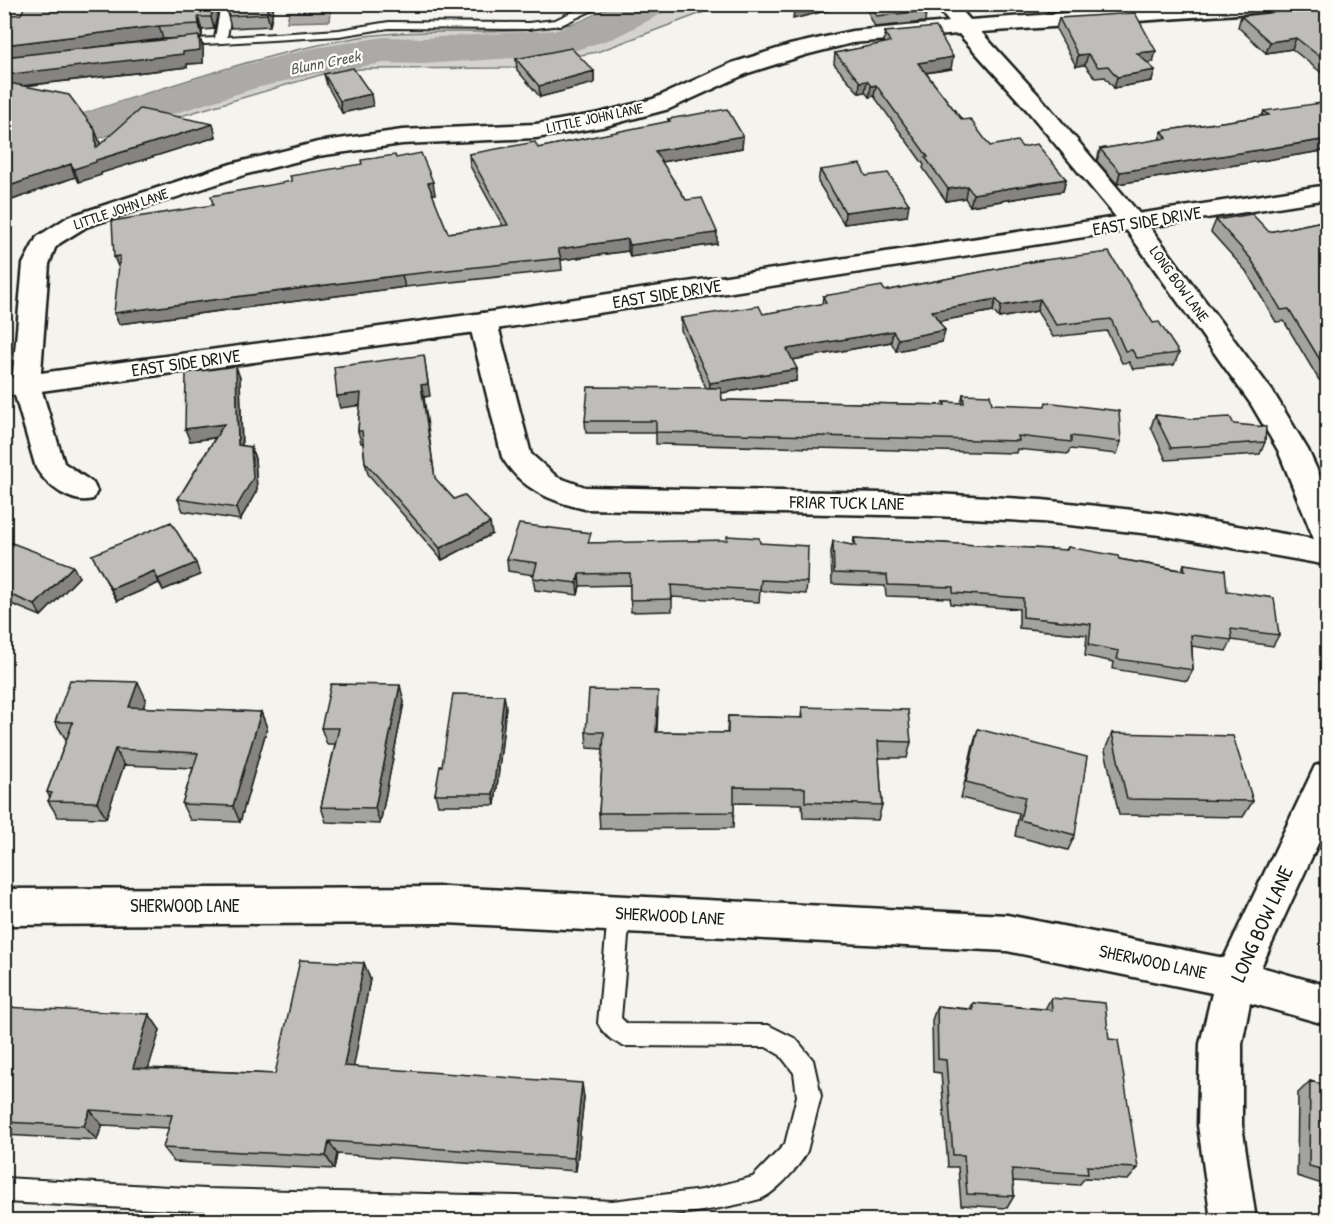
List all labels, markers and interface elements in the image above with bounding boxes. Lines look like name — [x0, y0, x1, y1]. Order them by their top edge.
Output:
water label: Blunn Creek — [288, 44, 363, 80]
street label: LITTLE JOHN LANE — [544, 97, 646, 138]
street label: LITTLE JOHN LANE — [71, 182, 171, 235]
street label: EAST SIDE DRIVE — [1091, 200, 1203, 241]
street label: LONG BOW LANE — [1145, 242, 1214, 326]
street label: EAST SIDE DRIVE — [611, 273, 723, 314]
street label: EAST SIDE DRIVE — [130, 342, 242, 383]
street label: FRIAR TUCK LANE — [788, 489, 905, 516]
street label: LONG BOW LANE — [1223, 861, 1300, 986]
street label: SHERWOOD LANE — [130, 893, 240, 918]
street label: SHERWOOD LANE — [615, 900, 725, 931]
street label: SHERWOOD LANE — [1097, 938, 1209, 985]

